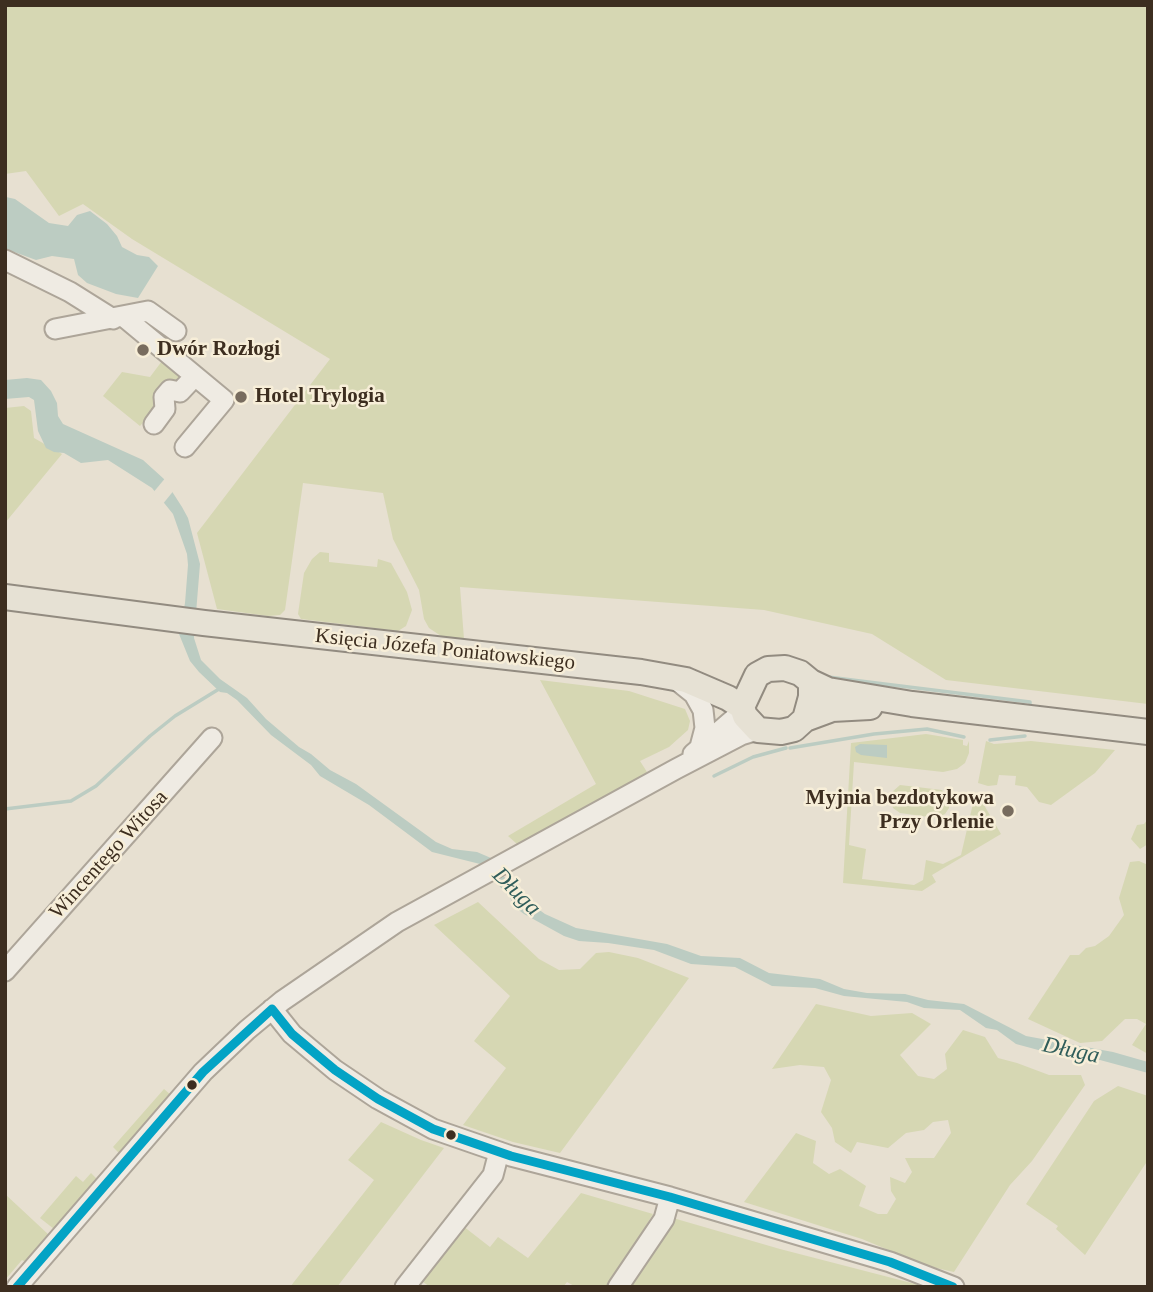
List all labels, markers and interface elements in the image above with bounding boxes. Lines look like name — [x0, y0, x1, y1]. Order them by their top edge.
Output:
place label: Dwór Rozłogi — [157, 337, 280, 363]
marker: Dwór Rozłogi — [135, 342, 151, 358]
place label: Hotel Trylogia — [255, 384, 385, 410]
marker: Hotel Trylogia — [233, 389, 249, 405]
street label: Księcia Józefa Poniatowskiego — [314, 624, 576, 676]
street label: Wincentego Witosa — [45, 785, 173, 925]
place label: Myjnia bezdotykowa Przy Orlenie — [806, 786, 994, 836]
marker: Myjnia bezdotykowa Przy Orlenie — [1000, 803, 1016, 819]
water label: Długa — [486, 862, 546, 922]
water label: Długa — [1040, 1032, 1102, 1070]
unlabelled marker — [185, 1078, 199, 1092]
unlabelled marker — [444, 1128, 458, 1142]

